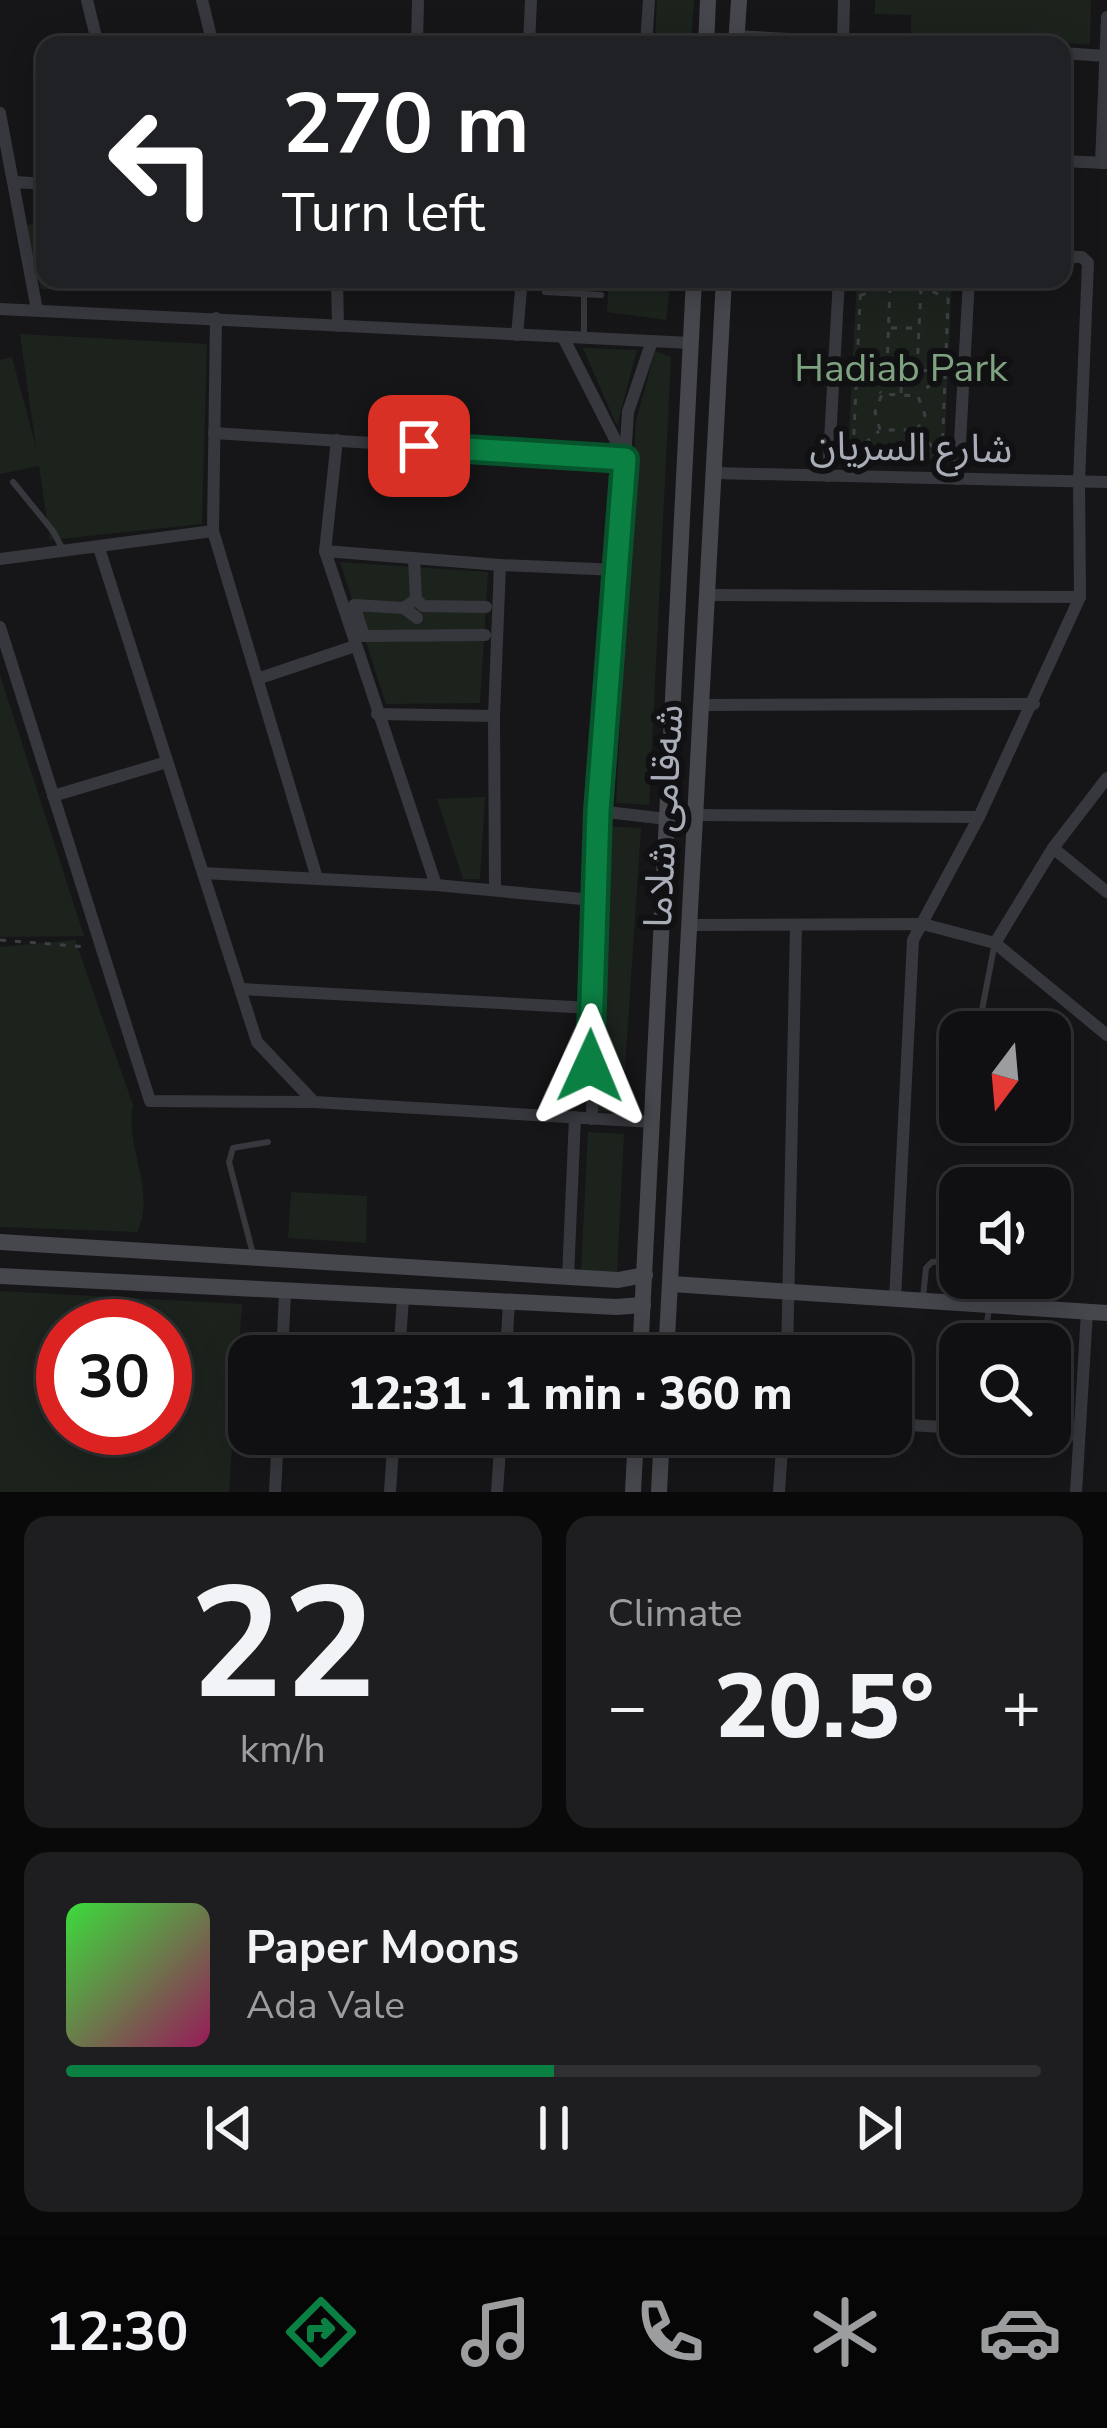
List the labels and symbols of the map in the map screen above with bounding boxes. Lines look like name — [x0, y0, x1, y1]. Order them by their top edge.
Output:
park label: Hadiab Park — [794, 342, 1008, 395]
pin — [368, 395, 470, 497]
street label: شارع السريان — [809, 420, 1013, 477]
street label: شەقامی شلاما — [632, 703, 696, 929]
position arrow — [527, 1003, 653, 1129]
north arrow — [939, 1011, 1071, 1143]
speed limit sign: 30 — [36, 1299, 192, 1455]

